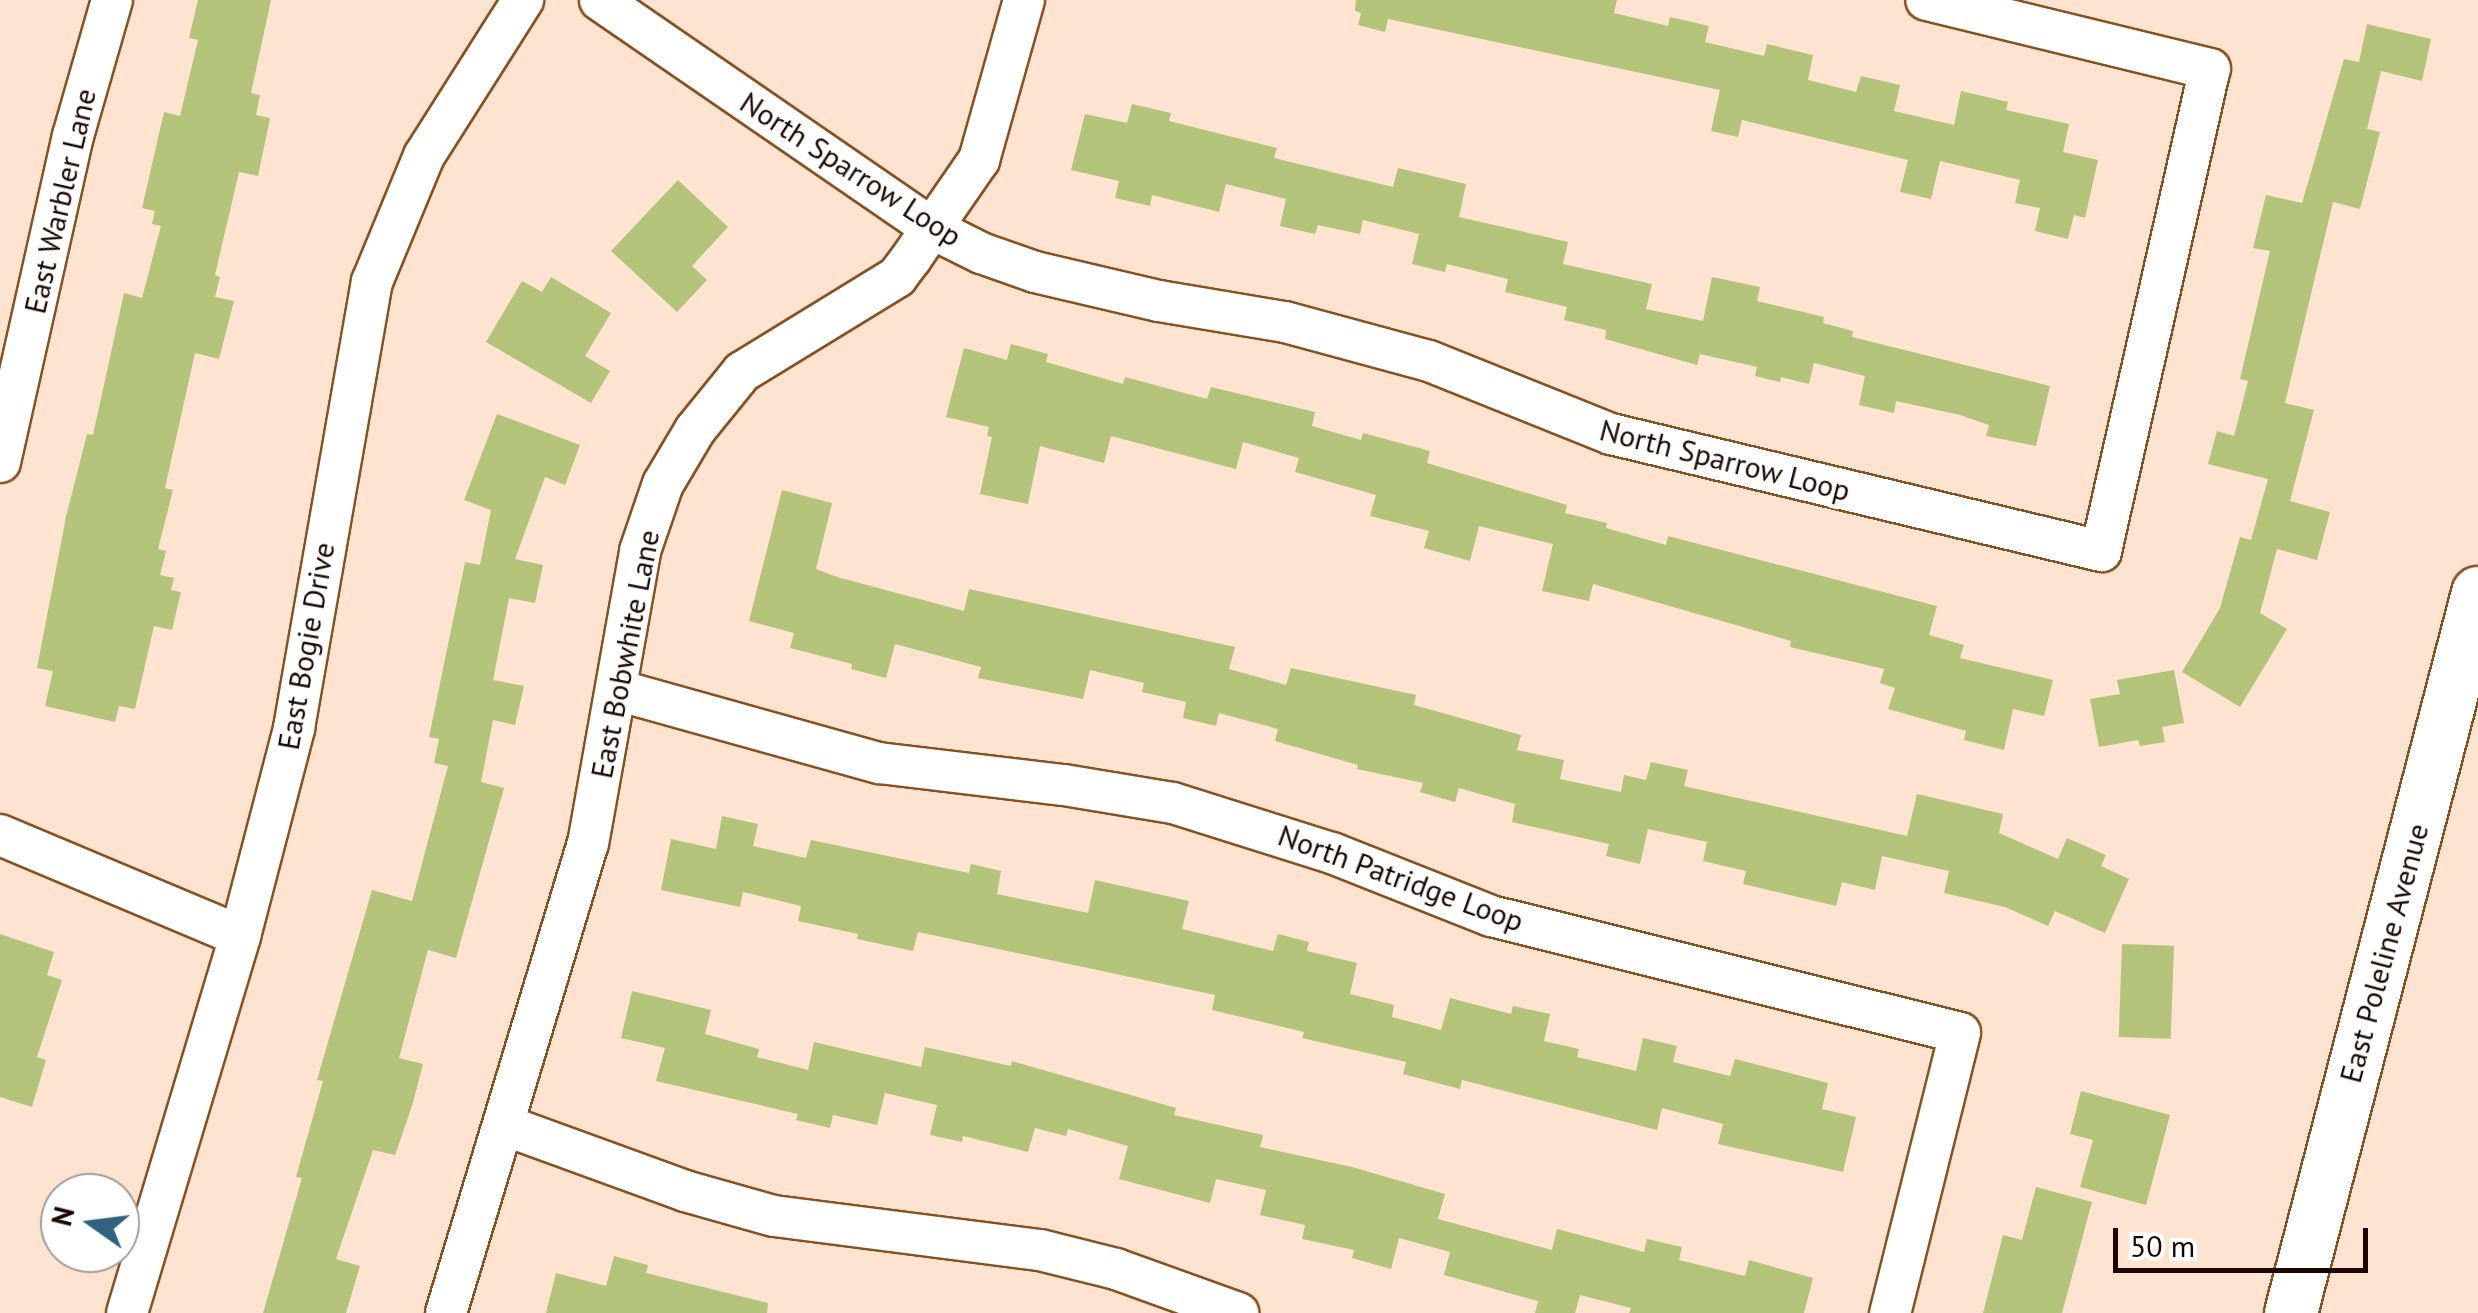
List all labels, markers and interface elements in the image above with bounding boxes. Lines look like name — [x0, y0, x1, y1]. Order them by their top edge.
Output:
street label: North Sparrow Loop — [733, 84, 969, 254]
street label: East Warbler Lane — [17, 85, 103, 317]
street label: North Sparrow Loop — [1596, 411, 1854, 509]
street label: East Bobwhite Lane — [583, 527, 667, 781]
street label: East Bogie Drive — [270, 539, 342, 753]
street label: North Patridge Loop — [1273, 817, 1529, 939]
street label: East Poleline Avenue — [2332, 819, 2436, 1087]
north arrow — [40, 1173, 140, 1273]
text: N — [42, 1203, 83, 1230]
scale bar — [2118, 1208, 2373, 1270]
text: 50 m — [2130, 1226, 2195, 1265]

